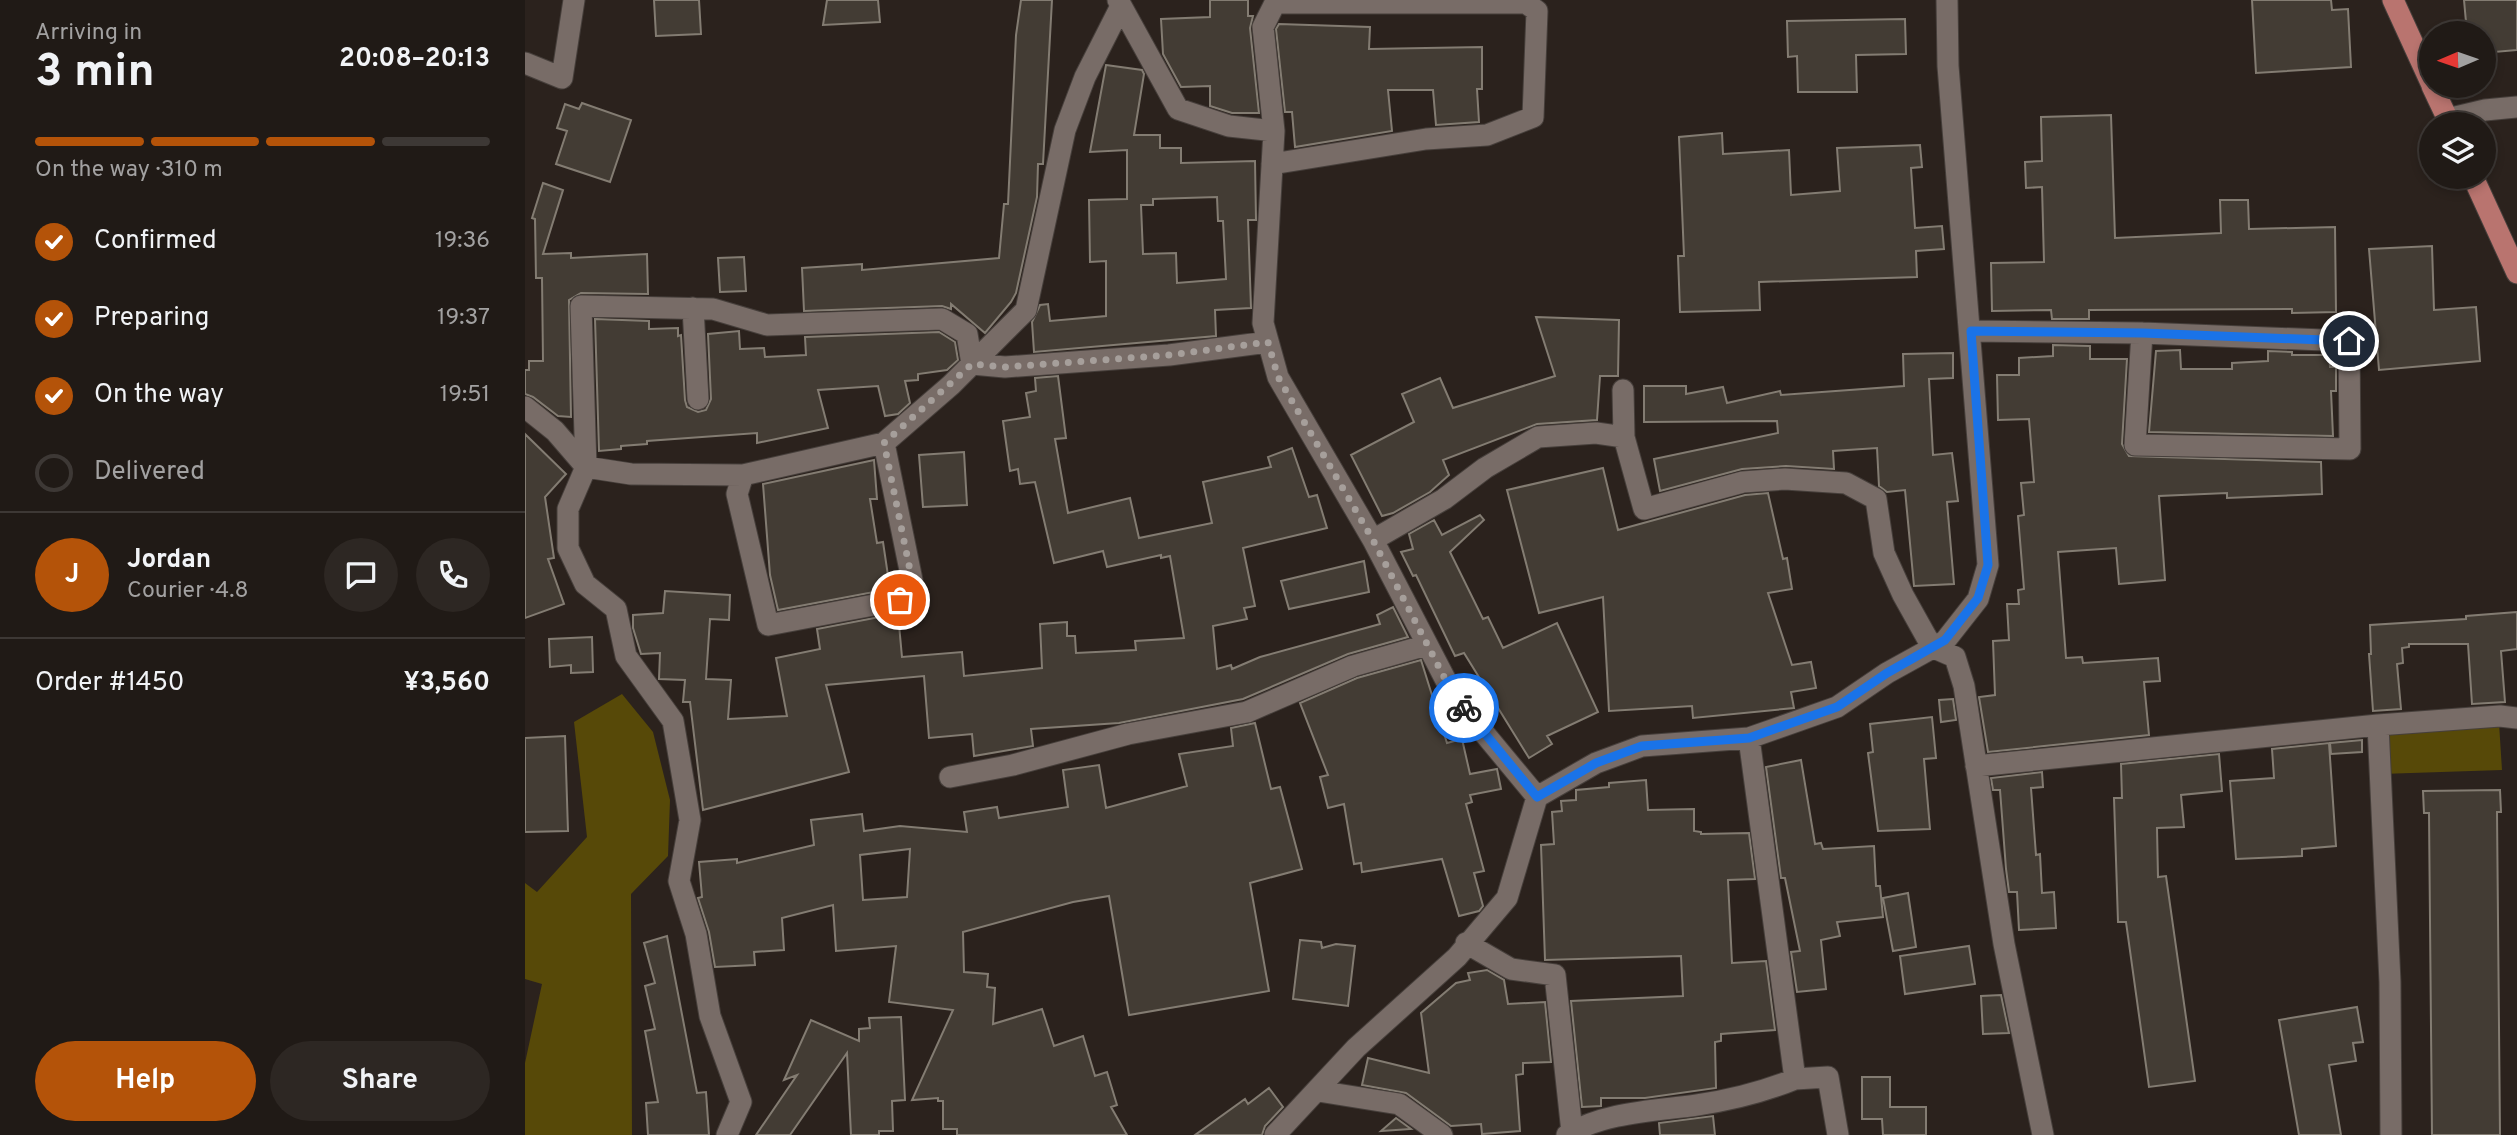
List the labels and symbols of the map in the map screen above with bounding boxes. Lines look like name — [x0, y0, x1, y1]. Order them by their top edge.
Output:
north arrow — [2419, 21, 2495, 98]
pin — [2319, 311, 2379, 371]
pin — [870, 570, 930, 630]
courier — [1429, 673, 1499, 743]

